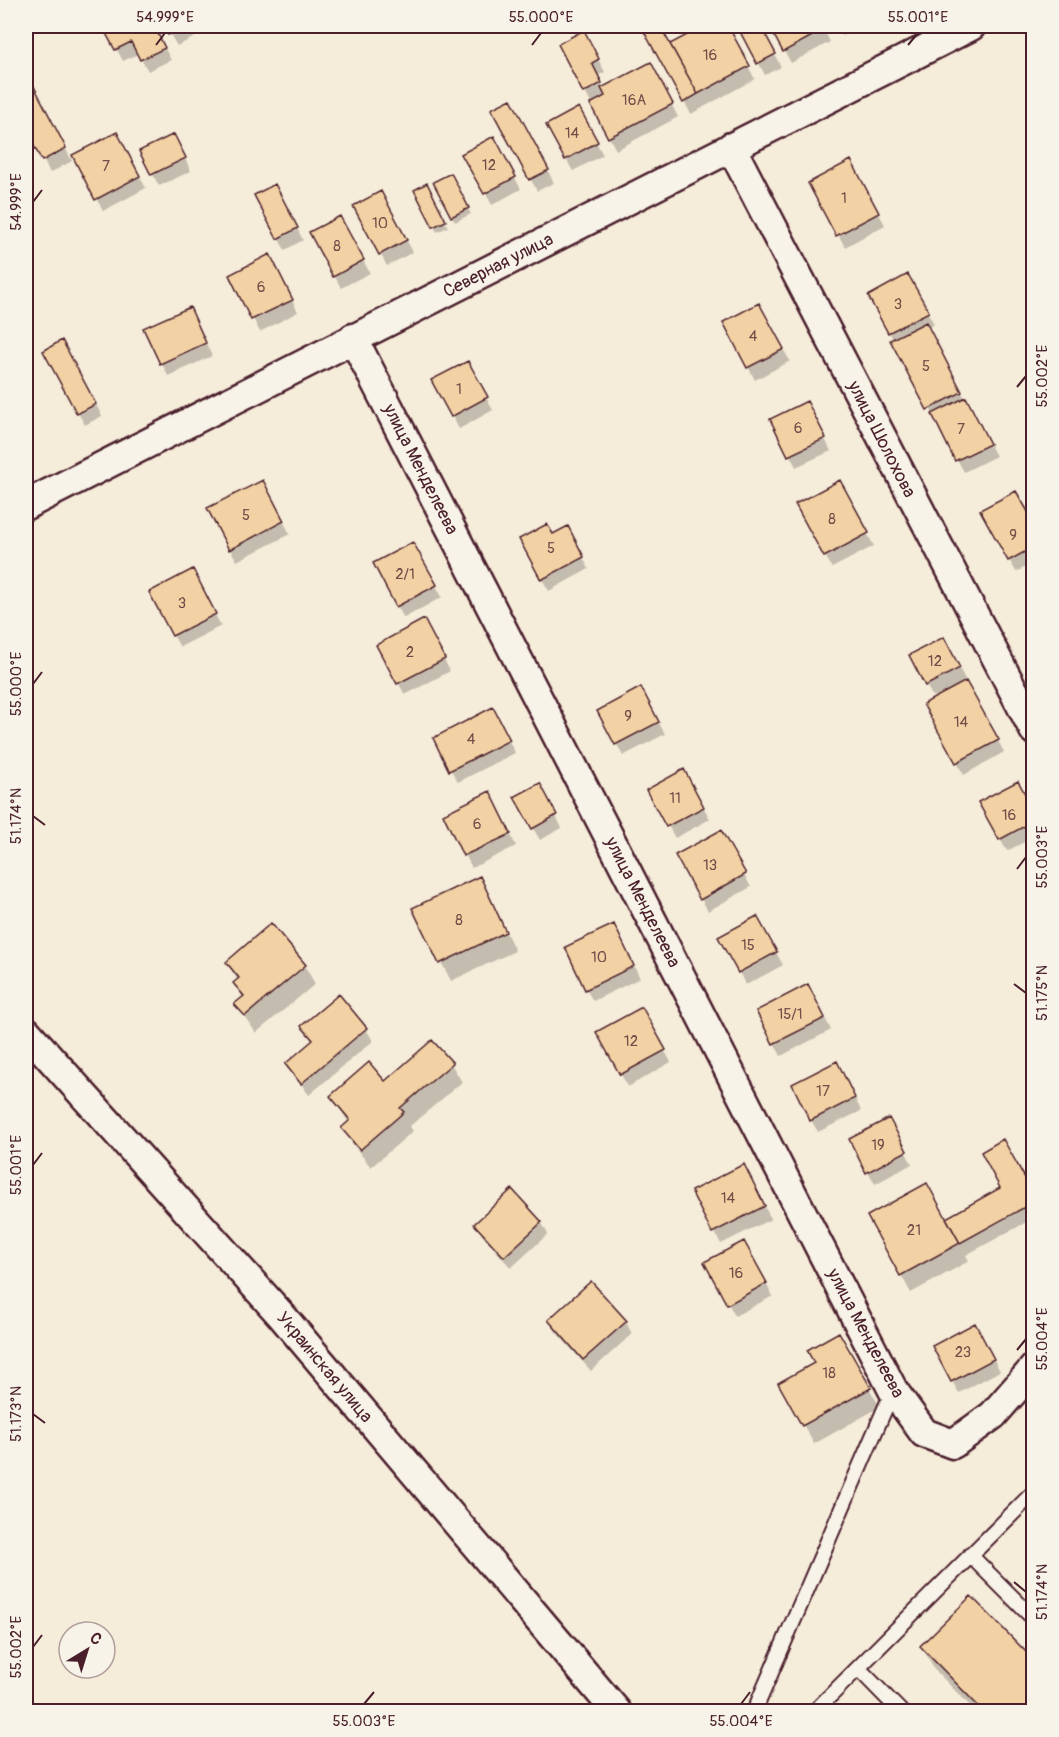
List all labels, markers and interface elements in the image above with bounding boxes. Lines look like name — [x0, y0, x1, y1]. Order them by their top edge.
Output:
text: 54.999°E — [136, 8, 194, 27]
text: 55.000°E — [509, 8, 574, 27]
text: 55.001°E — [888, 8, 948, 27]
house number: 16 — [703, 46, 717, 65]
house number: 16А — [622, 91, 646, 110]
house number: 14 — [565, 124, 580, 143]
house number: 12 — [482, 156, 496, 175]
house number: 7 — [102, 157, 110, 176]
text: 54.999°E — [7, 173, 26, 231]
house number: 1 — [841, 189, 847, 208]
house number: 10 — [372, 214, 388, 233]
street label: Северная улица — [439, 228, 557, 303]
house number: 8 — [333, 237, 341, 256]
house number: 6 — [257, 278, 265, 297]
house number: 3 — [894, 295, 902, 314]
house number: 4 — [749, 327, 758, 346]
text: 55.002°E — [1033, 344, 1052, 407]
house number: 5 — [922, 357, 930, 376]
street label: улица Шолохова — [842, 376, 921, 502]
house number: 1 — [456, 380, 462, 399]
street label: улица Менделеева — [377, 399, 463, 538]
house number: 6 — [794, 419, 802, 438]
house number: 7 — [957, 420, 965, 439]
house number: 5 — [242, 506, 250, 525]
house number: 8 — [828, 510, 836, 529]
house number: 9 — [1009, 526, 1017, 545]
house number: 5 — [547, 539, 555, 558]
house number: 2/1 — [395, 565, 415, 584]
house number: 3 — [178, 594, 186, 613]
house number: 2 — [406, 643, 414, 662]
text: 55.000°E — [7, 651, 26, 716]
house number: 12 — [928, 652, 942, 671]
house number: 9 — [624, 707, 632, 726]
house number: 14 — [954, 713, 969, 732]
house number: 4 — [467, 730, 476, 749]
text: 51.174°N — [7, 788, 26, 844]
house number: 11 — [669, 789, 681, 808]
house number: 16 — [1002, 806, 1016, 825]
house number: 6 — [473, 815, 481, 834]
text: 55.003°E — [1033, 825, 1052, 888]
street label: улица Менделеева — [599, 832, 685, 971]
house number: 13 — [703, 856, 717, 875]
house number: 8 — [455, 911, 463, 930]
house number: 15 — [741, 936, 755, 955]
house number: 10 — [591, 948, 607, 967]
text: 51.175°N — [1033, 965, 1052, 1021]
house number: 15/1 — [777, 1005, 803, 1024]
house number: 12 — [624, 1032, 638, 1051]
house number: 17 — [816, 1082, 830, 1101]
text: 55.001°E — [7, 1135, 26, 1195]
house number: 19 — [871, 1136, 885, 1155]
house number: 14 — [721, 1189, 736, 1208]
house number: 21 — [907, 1221, 921, 1240]
house number: 16 — [729, 1264, 743, 1283]
street label: улица Менделеева — [821, 1264, 909, 1402]
street label: Украинская улица — [271, 1307, 378, 1428]
text: 55.004°E — [1033, 1307, 1052, 1371]
house number: 23 — [955, 1343, 971, 1362]
house number: 18 — [822, 1364, 836, 1383]
text: 51.173°N — [7, 1386, 26, 1442]
text: 51.174°N — [1033, 1564, 1052, 1620]
text: 55.002°E — [7, 1615, 26, 1678]
north arrow — [57, 1620, 117, 1680]
text: С — [86, 1628, 106, 1650]
text: 55.003°E — [333, 1712, 396, 1731]
text: 55.004°E — [709, 1712, 773, 1731]

